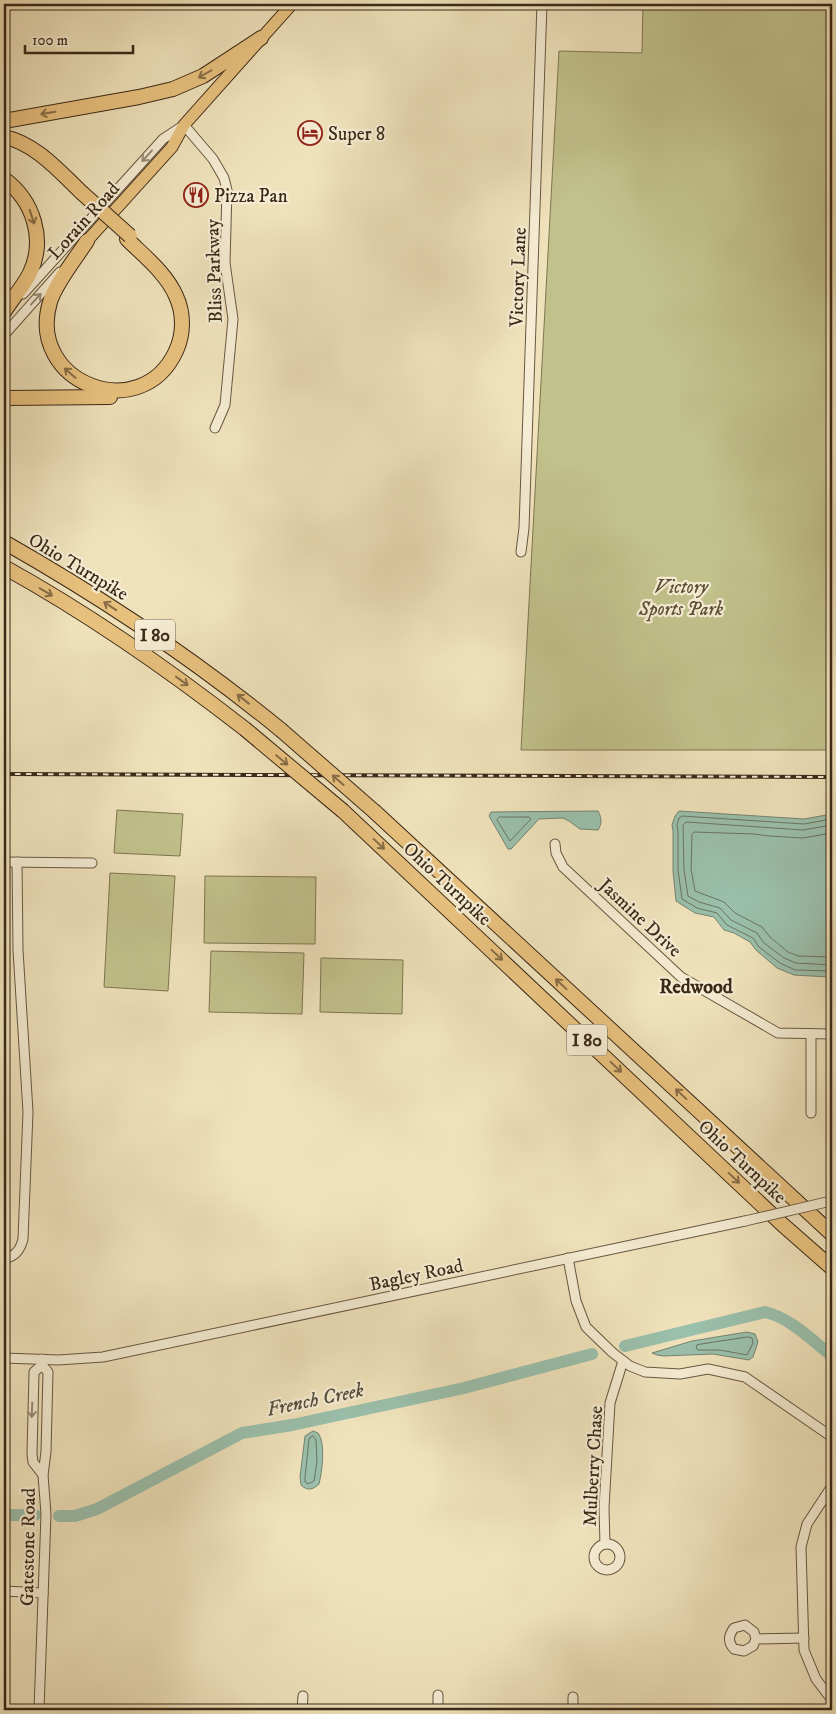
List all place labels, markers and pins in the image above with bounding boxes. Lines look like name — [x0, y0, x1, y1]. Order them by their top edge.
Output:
hotel icon: Super 8 — [297, 120, 323, 146]
place label: Super 8 — [328, 123, 385, 146]
restaurant icon: Pizza Pan — [183, 182, 209, 208]
place label: Pizza Pan — [214, 185, 288, 208]

